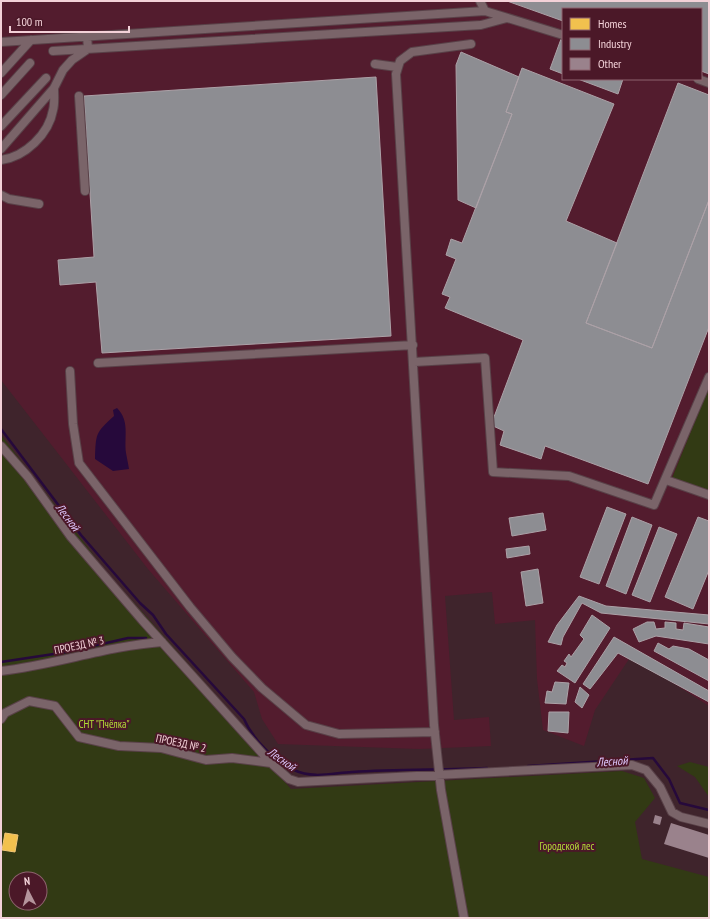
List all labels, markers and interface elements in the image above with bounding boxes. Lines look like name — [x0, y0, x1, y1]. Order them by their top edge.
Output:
scale bar — [10, 8, 129, 34]
legend — [562, 8, 702, 80]
text: 100 m — [16, 14, 43, 29]
text: Homes — [598, 16, 626, 31]
text: Industry — [598, 36, 632, 51]
text: Other — [598, 56, 622, 71]
water label: Лесной — [52, 499, 84, 535]
street label: ПРОЕЗД № 3 — [53, 633, 105, 657]
park label: СНТ "Пчёлка" — [78, 717, 130, 731]
street label: ПРОЕЗД № 2 — [155, 731, 207, 755]
water label: Лесной — [264, 743, 300, 775]
water label: Лесной — [595, 752, 630, 770]
park label: Городской лес — [540, 839, 595, 853]
north arrow — [8, 871, 48, 911]
text: N — [23, 874, 31, 888]

